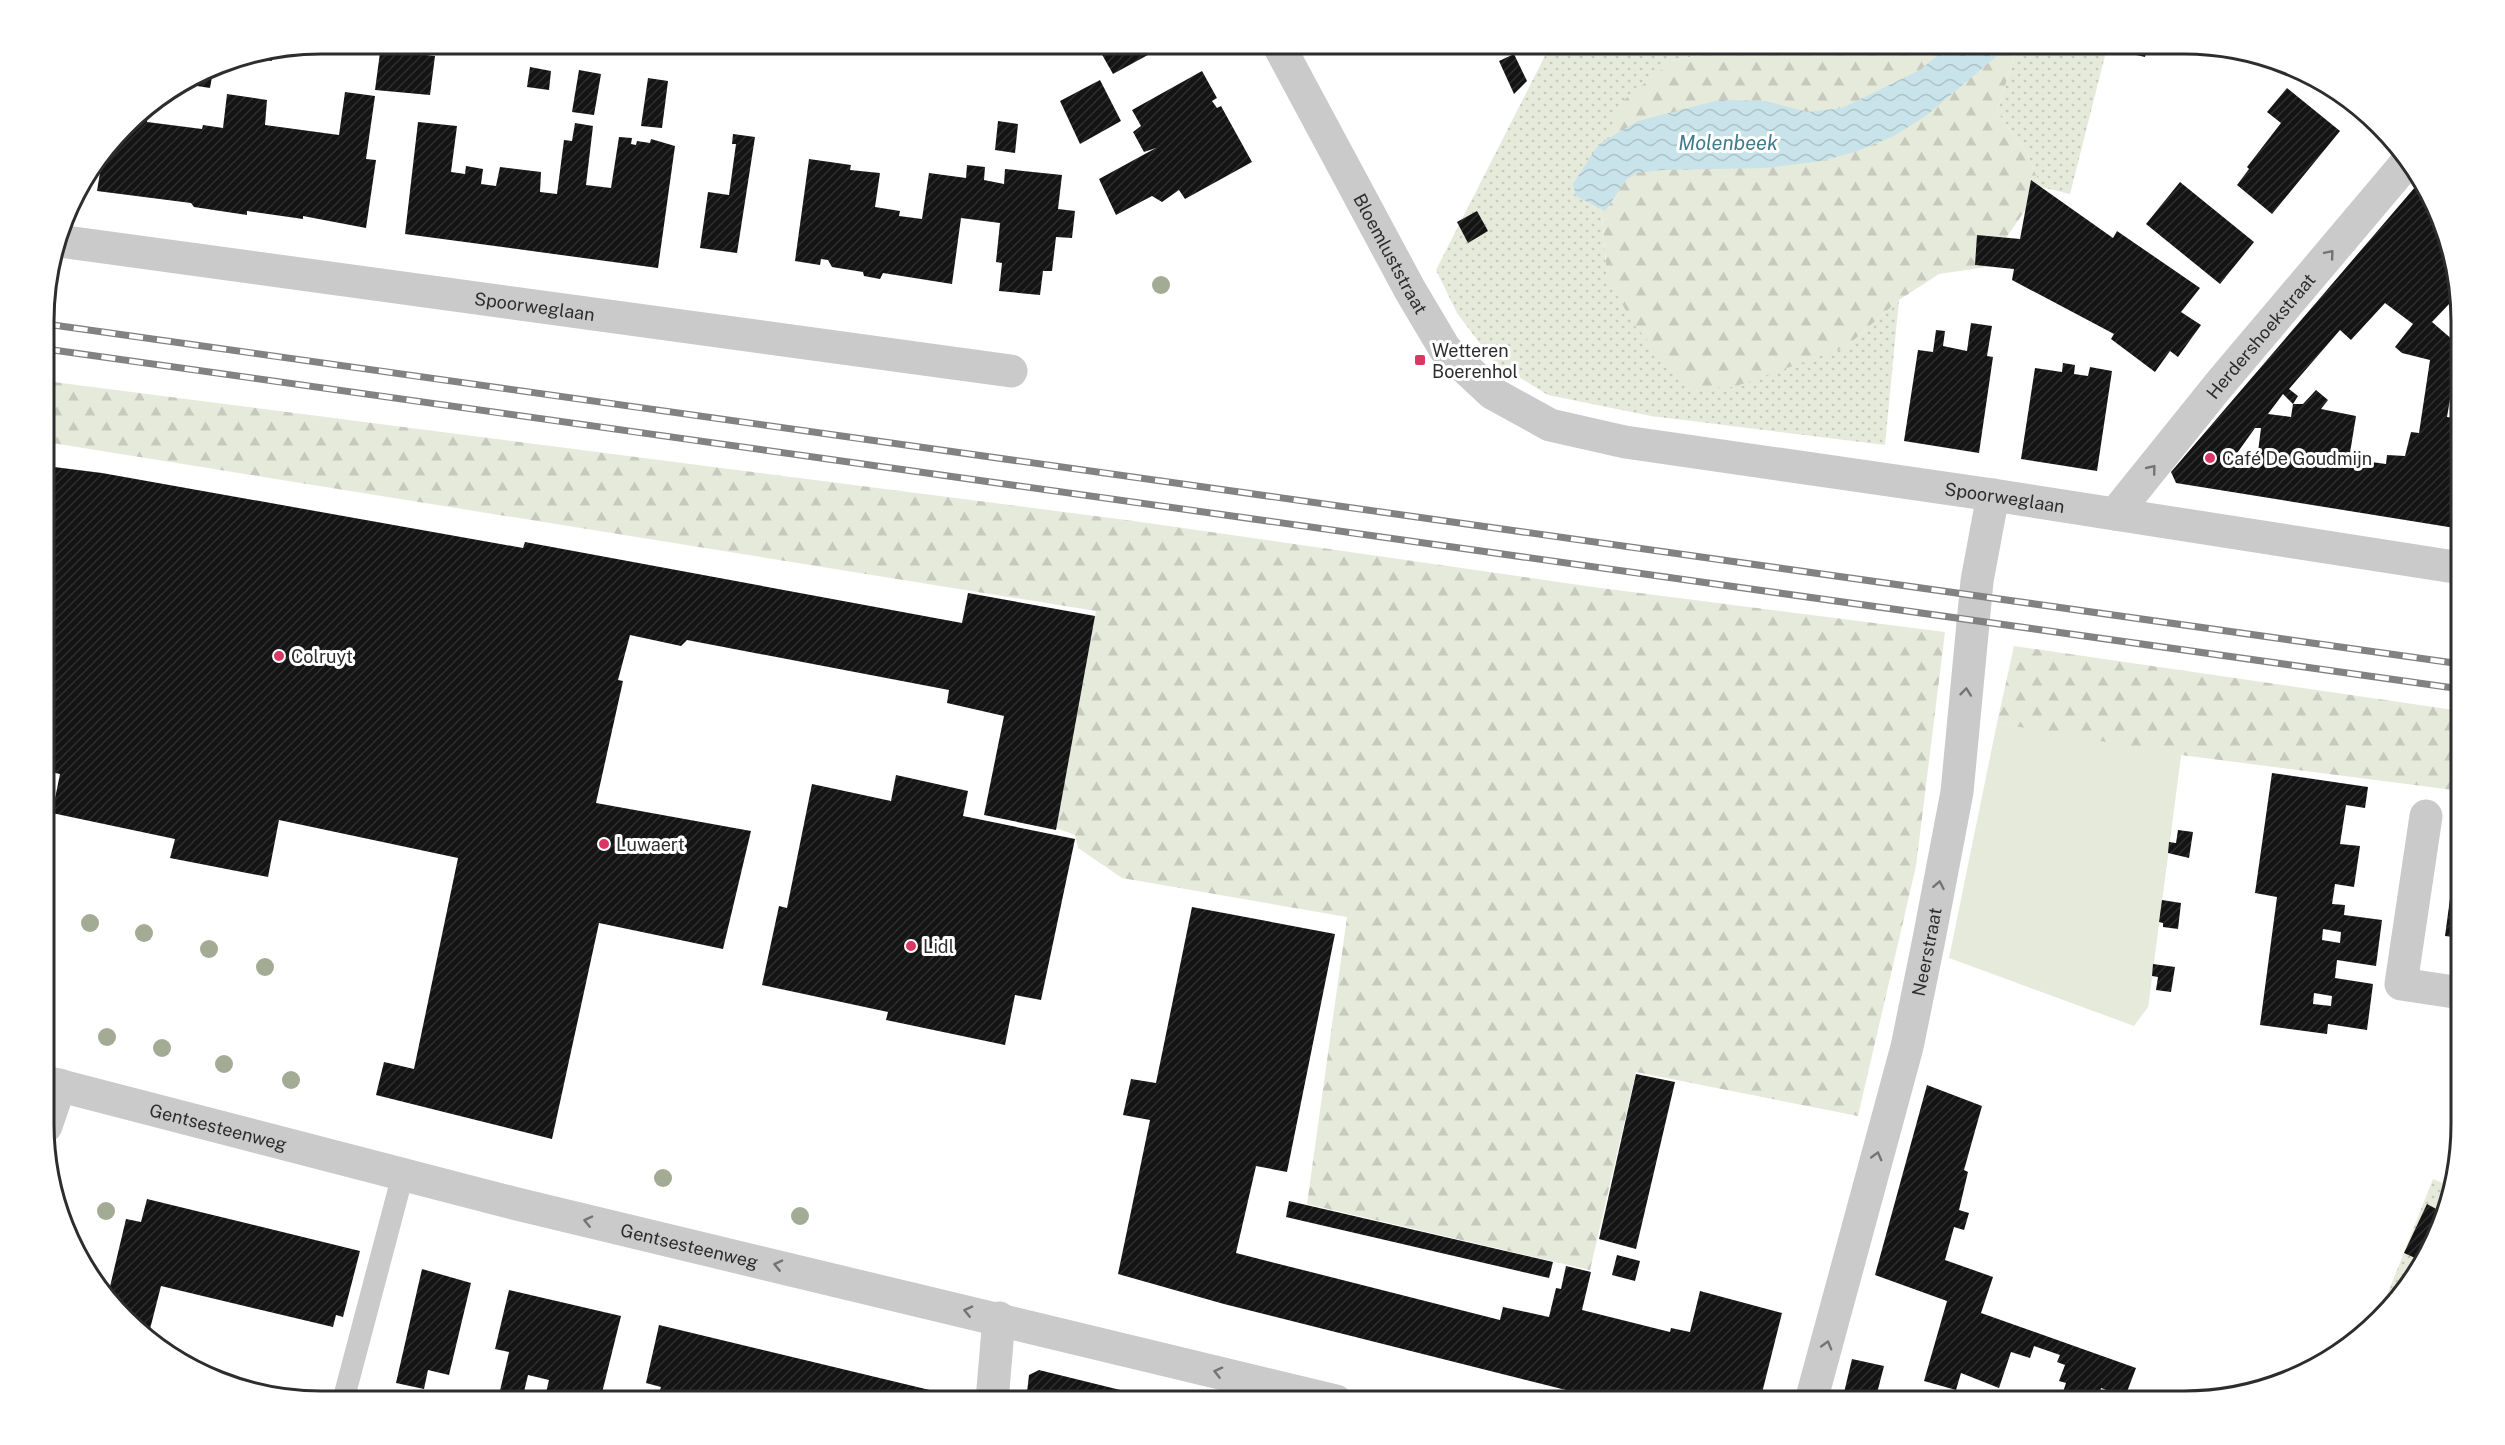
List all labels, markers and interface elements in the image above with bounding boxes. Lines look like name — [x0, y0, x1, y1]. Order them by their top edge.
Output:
water label: Molenbeek — [1678, 131, 1778, 155]
street label: Bloemluststraat — [1350, 190, 1432, 317]
one-way arrow — [2323, 250, 2334, 261]
street label: Herdershoekstraat — [2202, 269, 2319, 403]
street label: Spoorweglaan — [473, 287, 596, 325]
place label: Wetteren Boerenhol — [1432, 340, 1518, 382]
marker: Wetteren Boerenhol — [1413, 353, 1427, 367]
place label: Café De Goudmijn — [2222, 448, 2372, 469]
marker: Café De Goudmijn — [2203, 451, 2217, 465]
one-way arrow — [2144, 465, 2155, 476]
street label: Spoorweglaan — [1943, 478, 2066, 517]
place label: Colruyt — [291, 646, 353, 667]
marker: Colruyt — [272, 649, 286, 663]
one-way arrow — [1959, 687, 1972, 696]
place label: Luwaert — [616, 834, 685, 855]
marker: Luwaert — [597, 837, 611, 851]
one-way arrow — [1932, 880, 1945, 890]
street label: Neerstraat — [1907, 906, 1945, 998]
place label: Lidl — [923, 936, 954, 957]
marker: Lidl — [904, 939, 918, 953]
street label: Gentsesteenweg — [147, 1099, 289, 1154]
one-way arrow — [1870, 1152, 1883, 1162]
one-way arrow — [583, 1215, 593, 1228]
street label: Gentsesteenweg — [619, 1219, 761, 1272]
one-way arrow — [773, 1260, 783, 1273]
one-way arrow — [963, 1305, 973, 1318]
one-way arrow — [1819, 1340, 1832, 1350]
one-way arrow — [1213, 1367, 1223, 1380]

